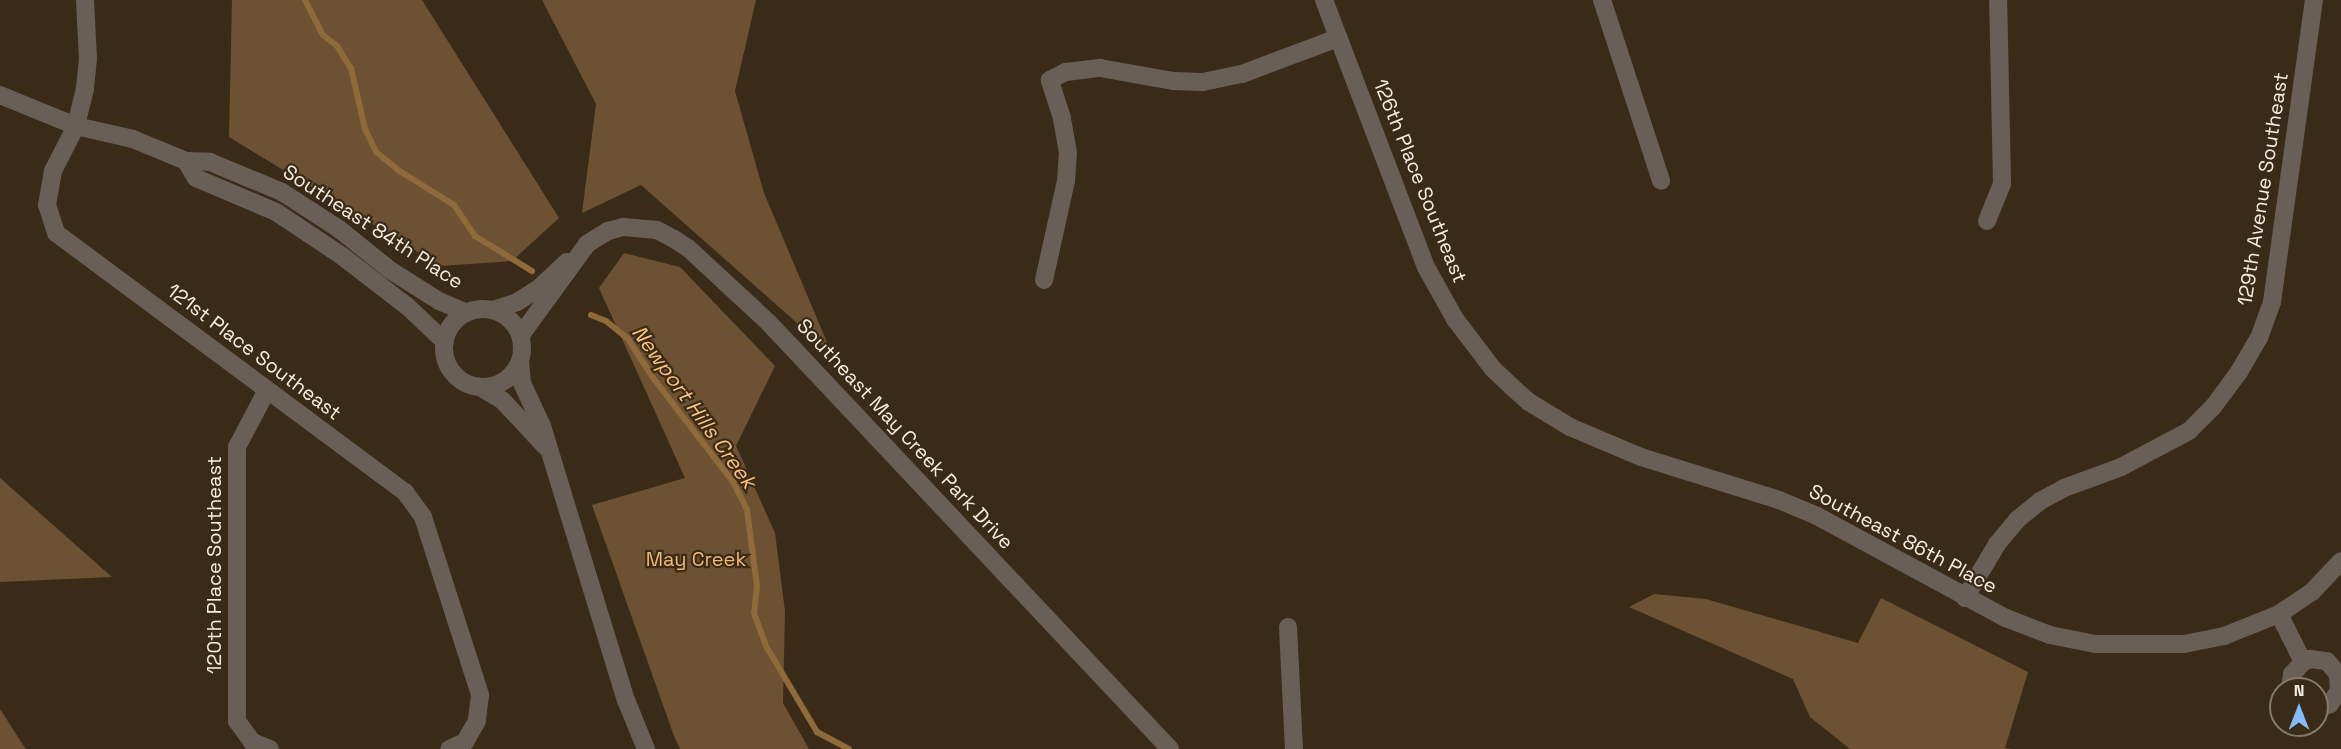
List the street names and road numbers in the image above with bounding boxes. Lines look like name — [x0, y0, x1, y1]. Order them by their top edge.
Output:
street label: 129th Avenue Southeast — [2233, 71, 2293, 307]
street label: 126th Place Southeast — [1368, 76, 1472, 286]
street label: Southeast 84th Place — [279, 160, 467, 294]
street label: 121st Place Southeast — [162, 279, 346, 425]
street label: Southeast May Creek Park Drive — [792, 314, 1018, 554]
street label: 120th Place Southeast — [202, 456, 226, 674]
street label: Southeast 86th Place — [1805, 479, 2001, 599]

